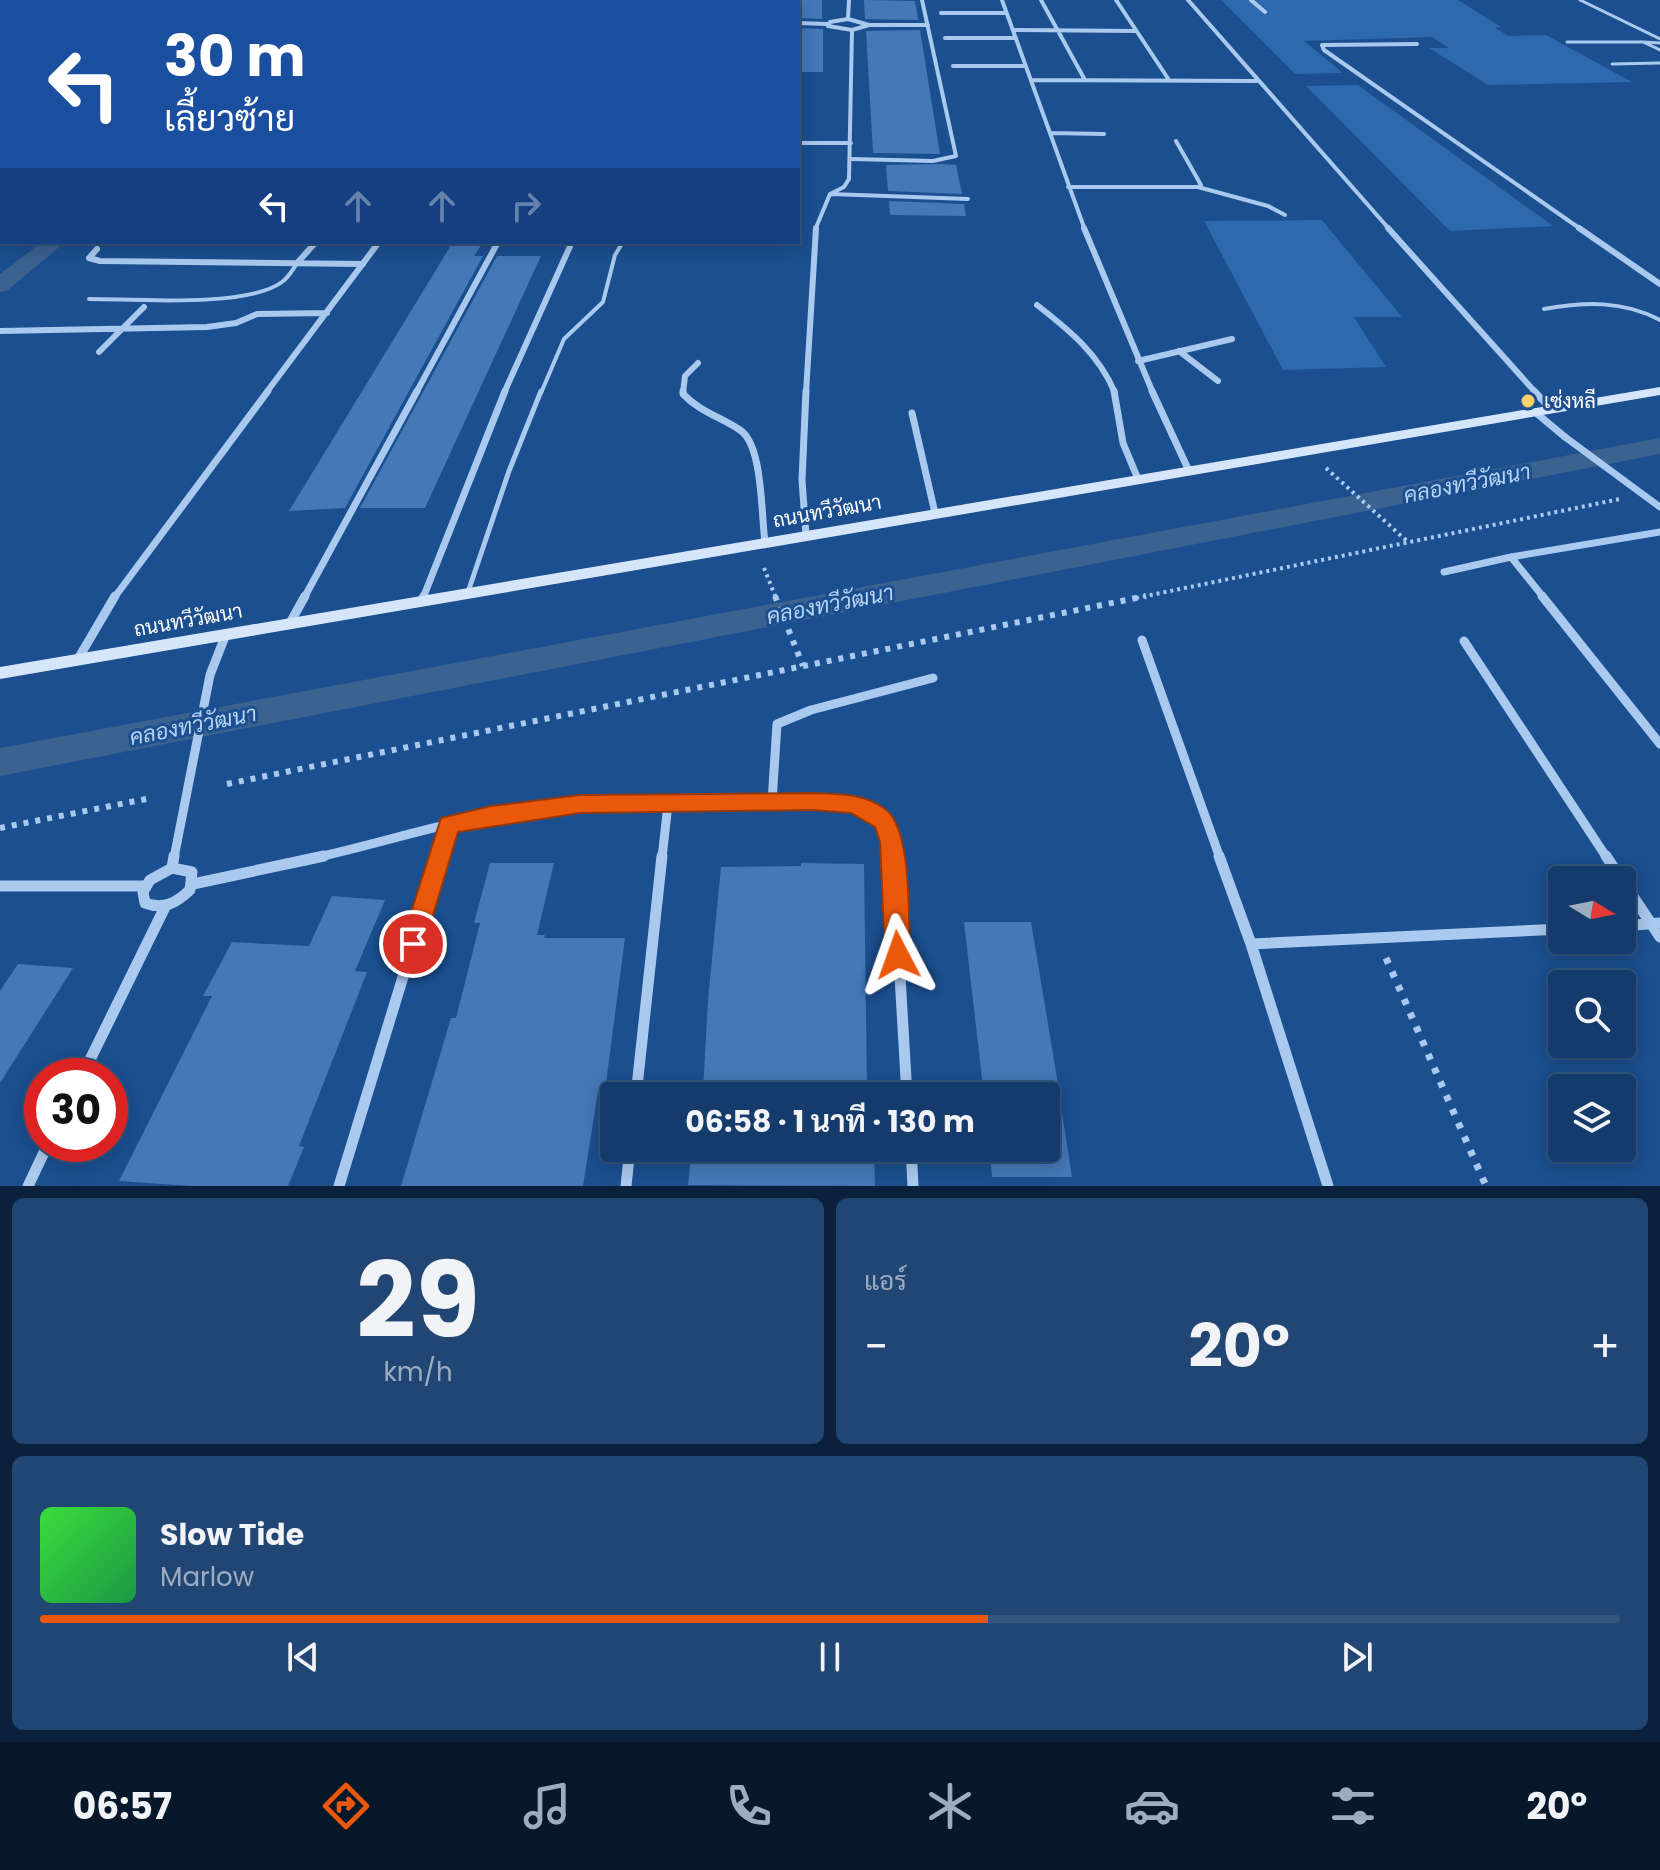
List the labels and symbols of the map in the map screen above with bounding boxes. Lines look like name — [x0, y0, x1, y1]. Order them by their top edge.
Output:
place label: เซ่งหลี — [1544, 387, 1596, 415]
marker: เซ่งหลี — [1519, 392, 1537, 410]
water label: คลองทวีวัฒนา — [1401, 456, 1533, 511]
street label: ถนนทวีวัฒนา — [771, 488, 883, 534]
water label: คลองทวีวัฒนา — [764, 577, 896, 632]
street label: ถนนทวีวัฒนา — [132, 597, 244, 643]
water label: คลองทวีวัฒนา — [127, 698, 259, 753]
north arrow — [1548, 866, 1636, 954]
pin — [379, 910, 447, 978]
position arrow — [856, 913, 940, 997]
speed limit sign: 30 — [24, 1058, 128, 1162]

